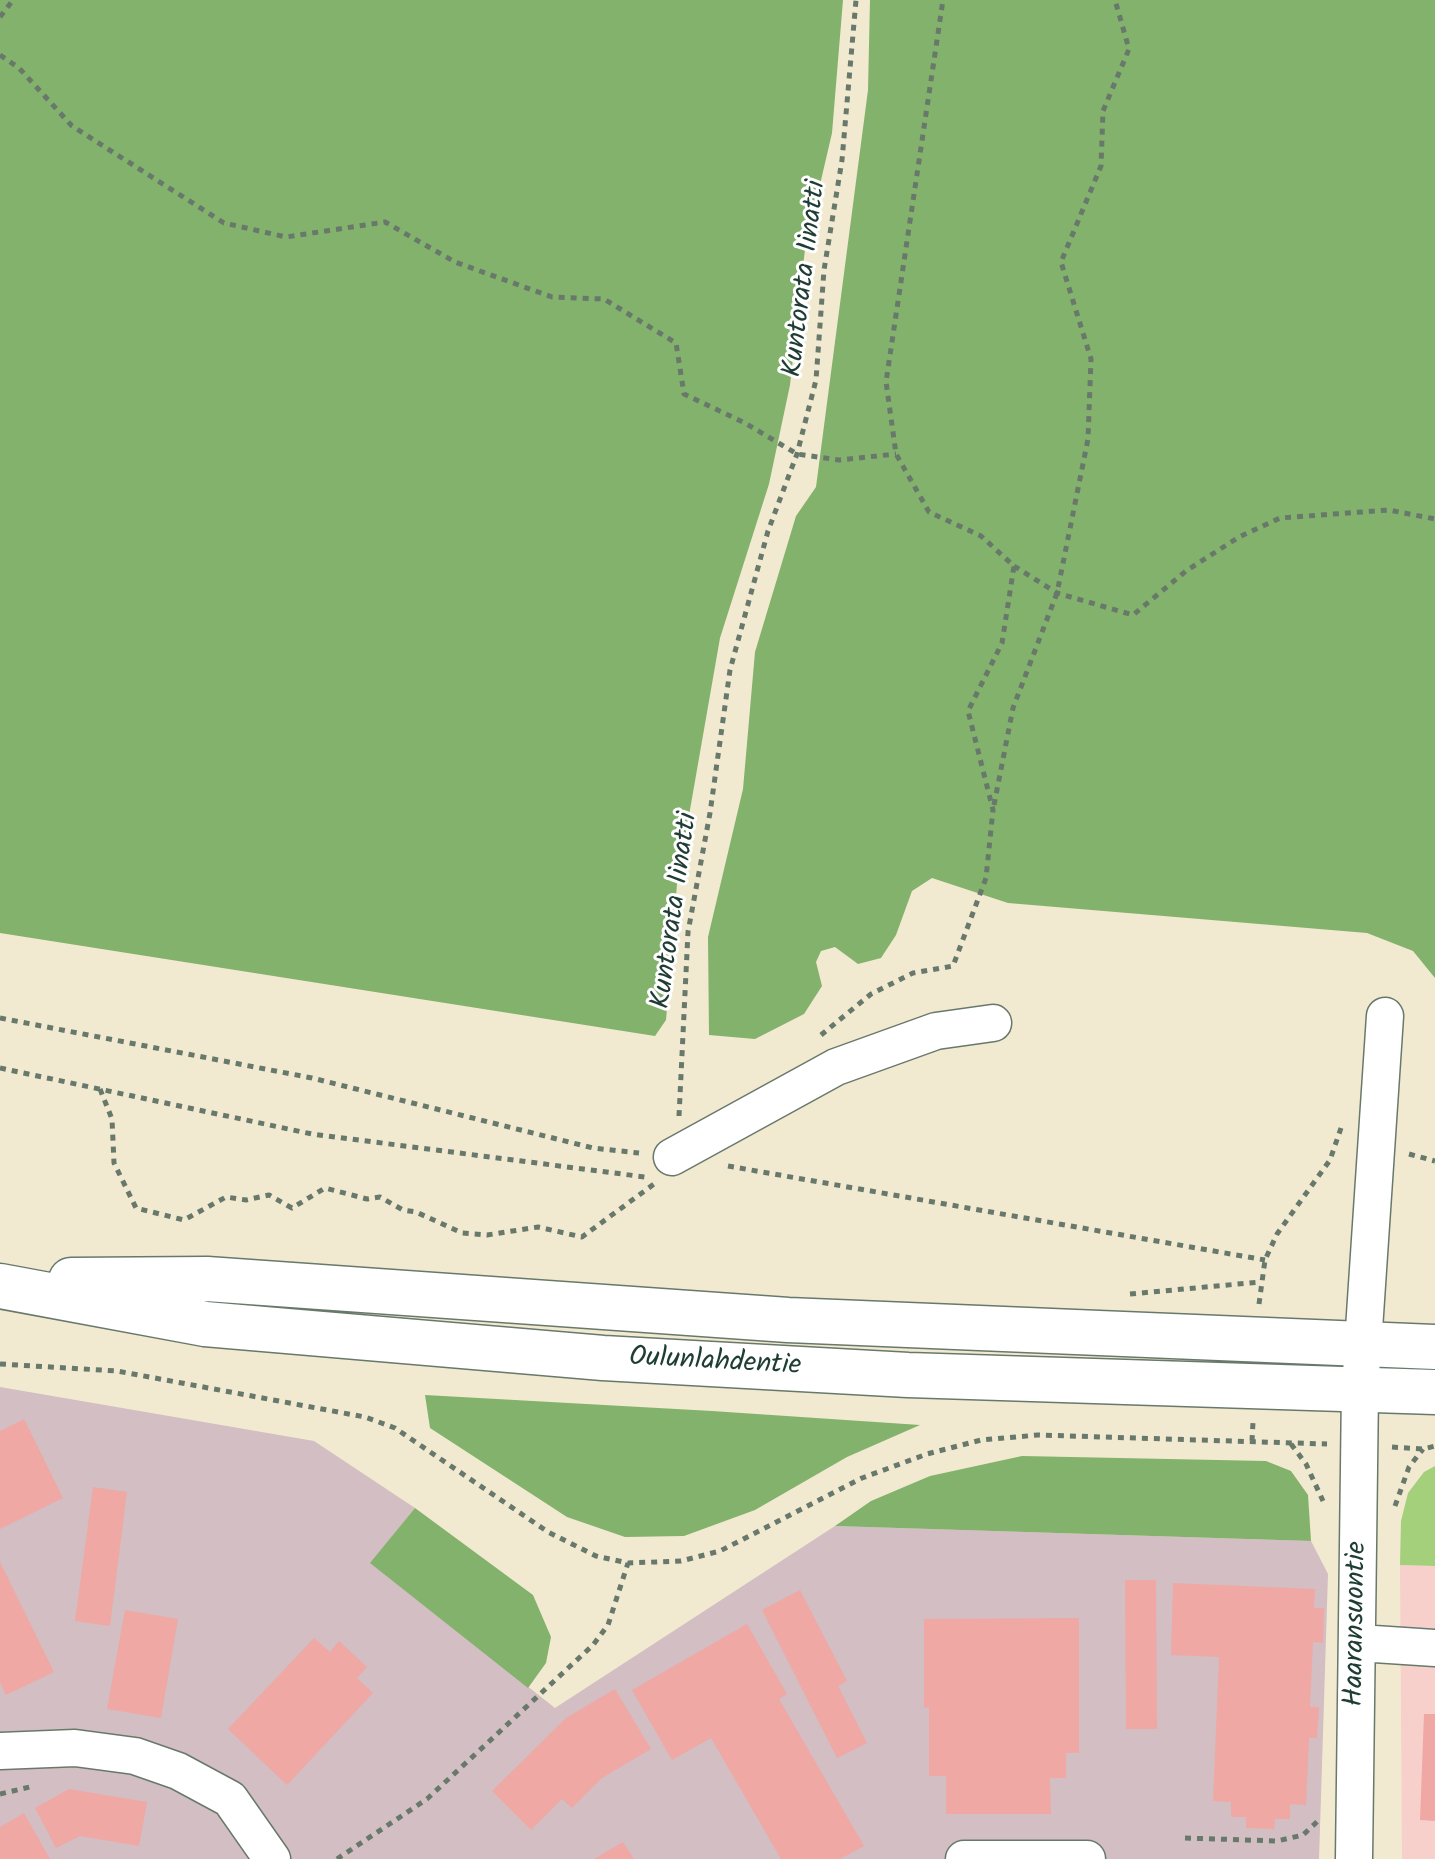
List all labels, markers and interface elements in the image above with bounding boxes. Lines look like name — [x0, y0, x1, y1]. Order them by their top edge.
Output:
street label: Kuntorata Iinatti — [778, 179, 836, 379]
street label: Kuntorata Iinatti — [647, 811, 707, 1011]
street label: Oulunlahdentie — [628, 1343, 802, 1385]
street label: Haaransuontie — [1340, 1541, 1376, 1707]

